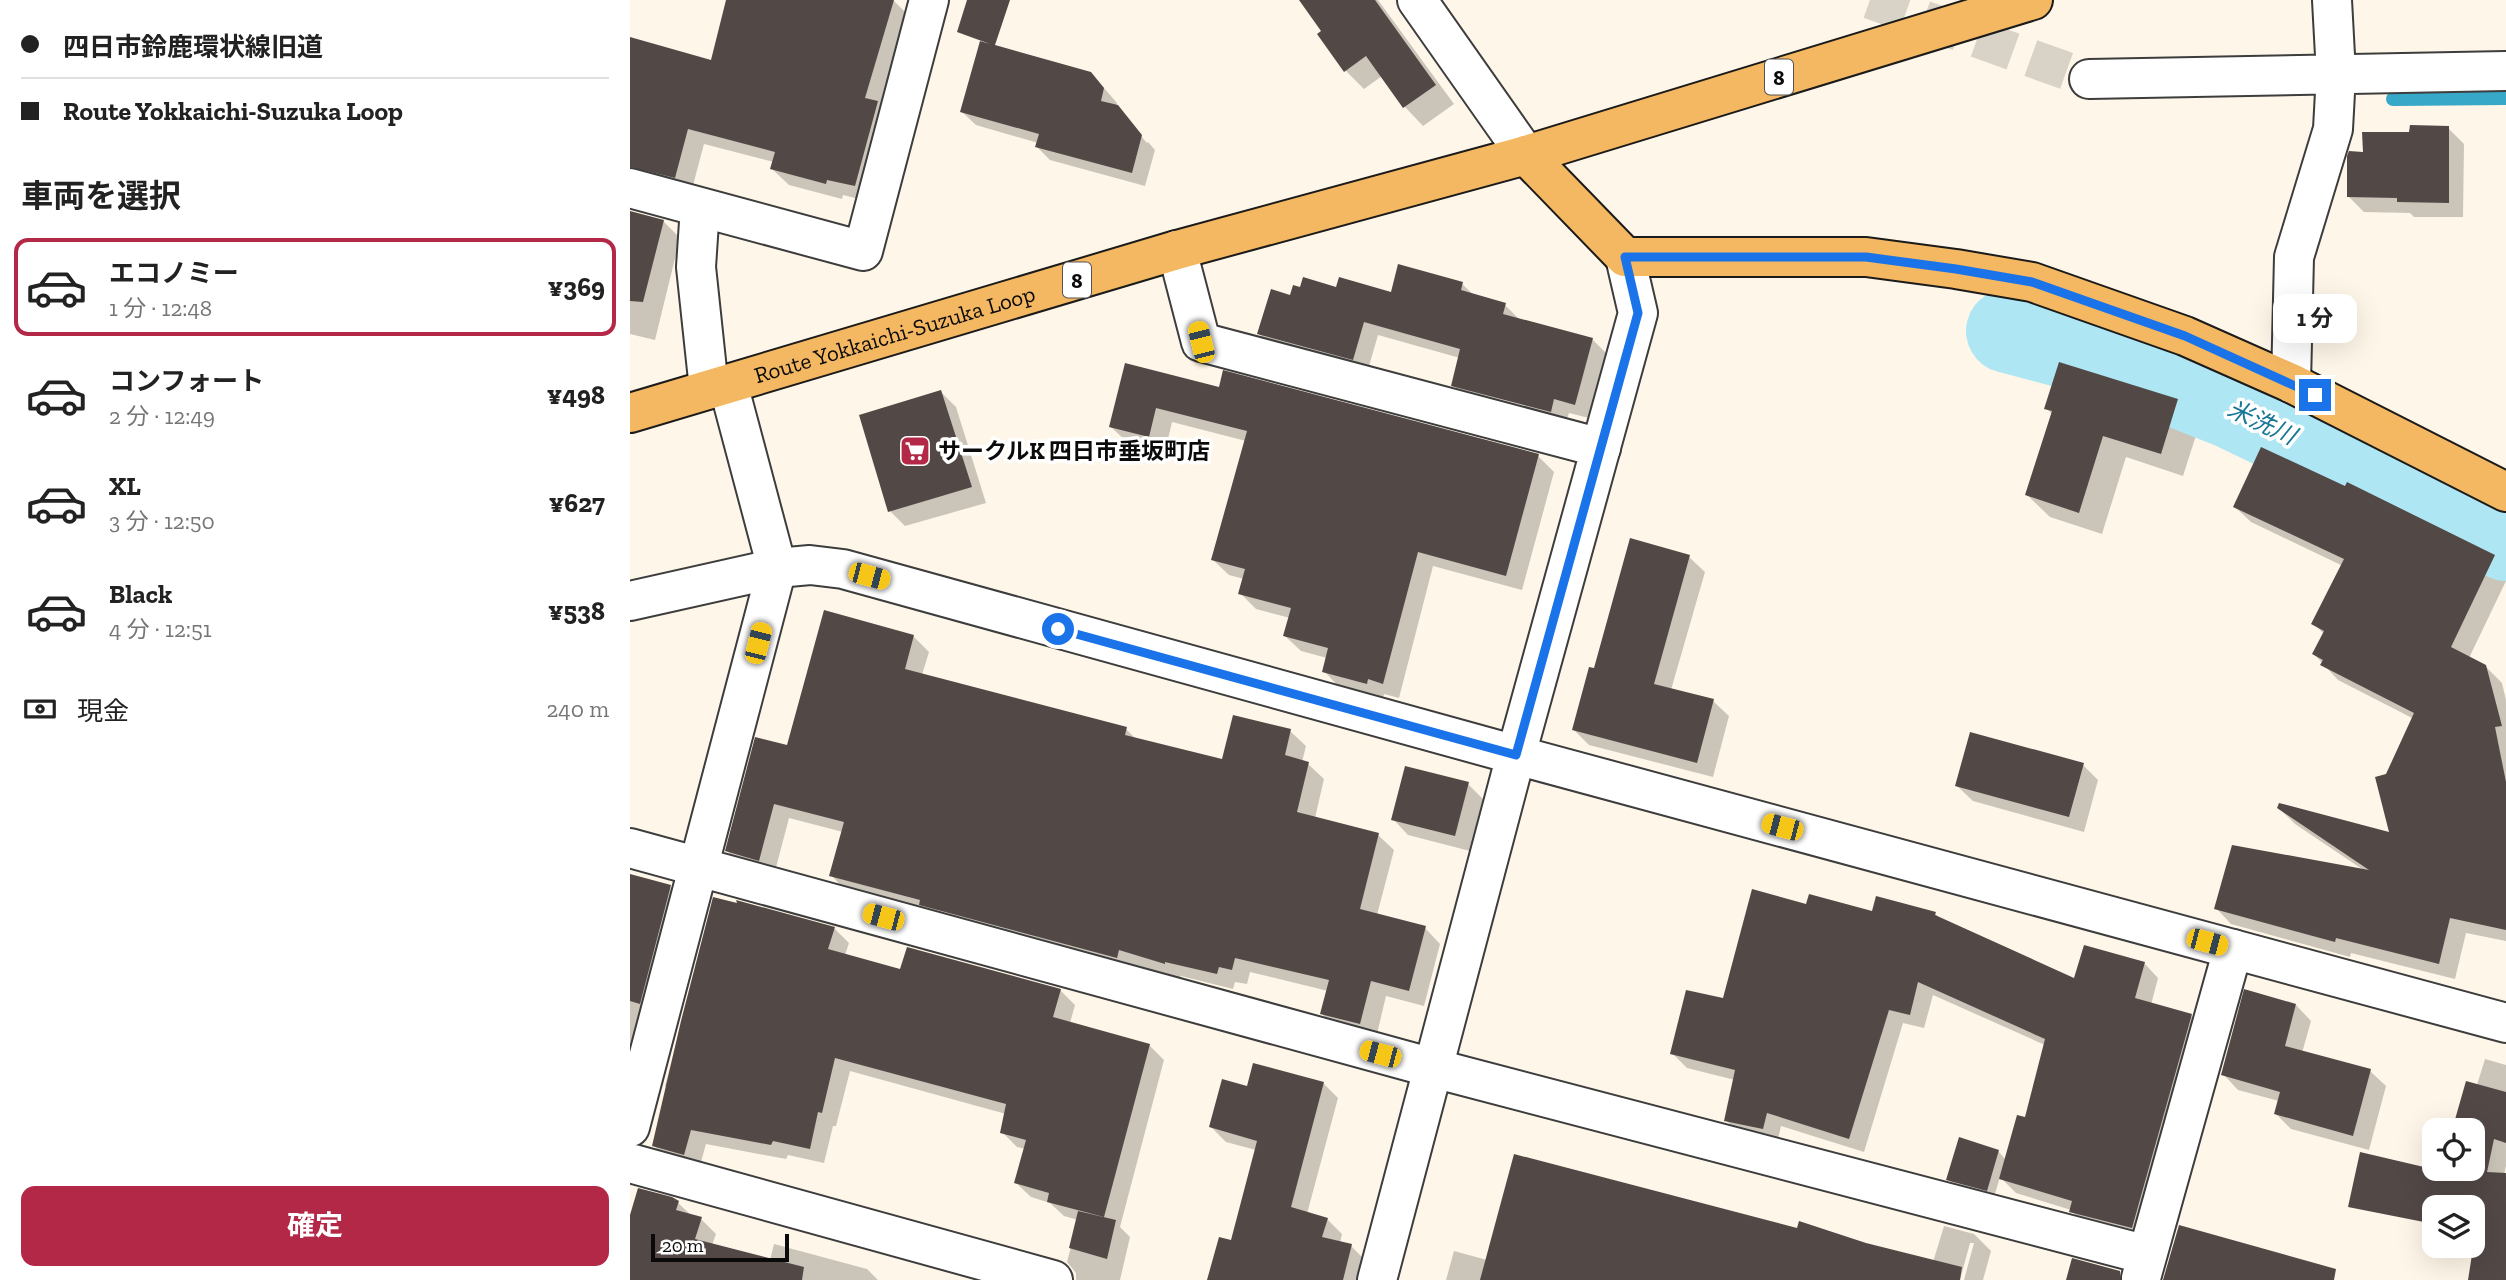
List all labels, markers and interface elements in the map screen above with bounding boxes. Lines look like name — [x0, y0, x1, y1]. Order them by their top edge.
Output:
text: 四日市鈴鹿環状線旧道 — [63, 31, 323, 63]
road number: 8 — [1765, 60, 1793, 94]
text: Route Yokkaichi-Suzuka Loop — [63, 95, 403, 127]
text: 車両を選択 — [21, 177, 181, 215]
icon: car — [25, 256, 88, 319]
text: エコノミー — [109, 257, 239, 289]
road number: 8 — [1063, 262, 1091, 298]
text: ¥369 — [548, 271, 605, 303]
street label: Route Yokkaichi-Suzuka Loop — [751, 279, 1038, 389]
text: 1 分 · 12:48 — [109, 294, 212, 322]
callout: 1 分 — [2273, 294, 2357, 342]
text: 1 分 — [2297, 304, 2333, 332]
car — [1186, 319, 1217, 365]
icon: car — [25, 364, 88, 427]
text: コンフォート — [109, 365, 264, 397]
text: ¥498 — [547, 379, 605, 411]
route end — [2299, 379, 2331, 411]
water label: 米洗川 — [2223, 394, 2303, 452]
text: 2 分 · 12:49 — [109, 402, 215, 430]
supermarket icon: サークルK 四日市垂坂町店 — [898, 434, 932, 468]
place label: サークルK 四日市垂坂町店 — [938, 437, 1210, 465]
text: XL — [109, 470, 141, 502]
icon: car — [25, 472, 88, 535]
text: ¥627 — [549, 487, 605, 519]
text: 3 分 · 12:50 — [109, 507, 215, 535]
car — [846, 560, 893, 592]
text: Black — [109, 578, 172, 610]
icon: car — [25, 580, 88, 643]
text: ¥538 — [548, 595, 605, 627]
route start — [1042, 613, 1074, 645]
text: 4 分 · 12:51 — [109, 615, 212, 643]
car — [743, 620, 774, 666]
icon: cash — [21, 690, 59, 728]
text: 現金 — [77, 695, 129, 727]
text: 240 m — [546, 695, 609, 723]
car — [1759, 811, 1806, 843]
car — [860, 901, 907, 933]
car — [2184, 926, 2231, 958]
car — [1357, 1038, 1404, 1070]
map controls — [2422, 1118, 2485, 1258]
button: locate — [2422, 1118, 2485, 1181]
button: 確定 — [21, 1186, 609, 1266]
button: layers — [2422, 1195, 2485, 1258]
scale bar — [651, 1231, 789, 1263]
text: 20 m — [662, 1234, 703, 1257]

